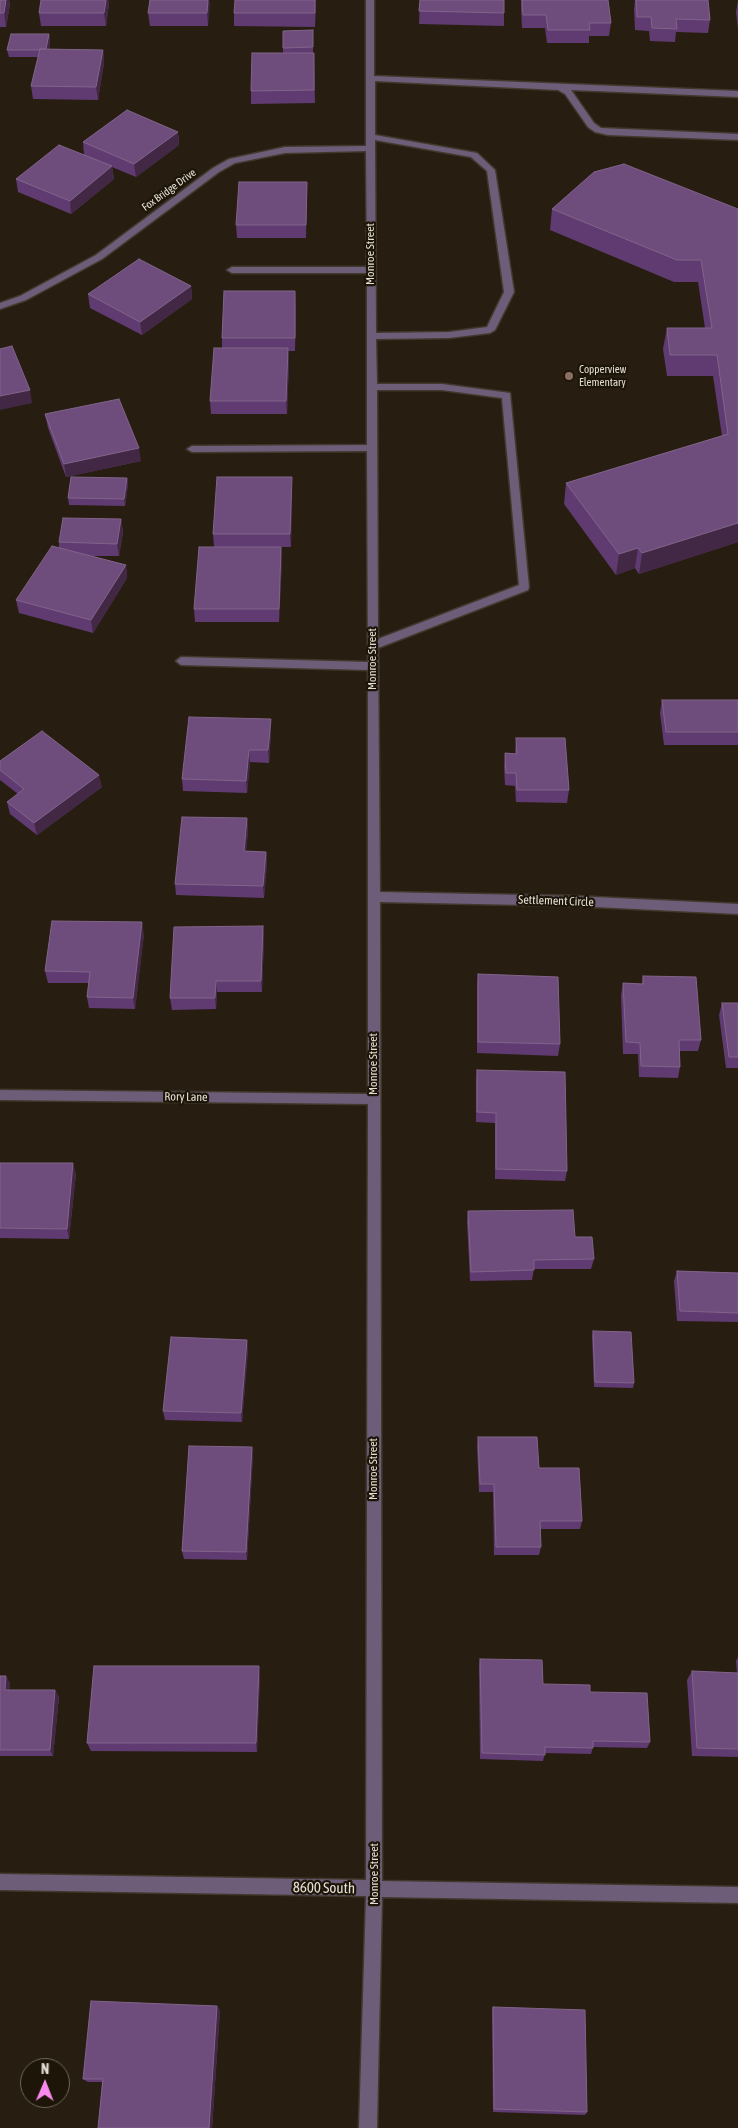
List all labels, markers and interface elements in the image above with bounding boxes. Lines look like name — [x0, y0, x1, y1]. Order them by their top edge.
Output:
street label: Fox Bridge Drive — [139, 166, 199, 214]
street label: Monroe Street — [363, 223, 377, 285]
place label: Copperview Elementary — [579, 363, 626, 389]
marker: Copperview Elementary — [563, 370, 575, 382]
street label: Monroe Street — [365, 628, 379, 690]
street label: Settlement Circle — [518, 892, 594, 910]
street label: Monroe Street — [366, 1033, 380, 1095]
street label: Rory Lane — [164, 1089, 208, 1105]
street label: Monroe Street — [366, 1438, 380, 1500]
street label: Monroe Street — [367, 1843, 381, 1905]
street label: 8600 South — [293, 1878, 355, 1898]
north arrow — [20, 2058, 70, 2108]
text: N — [41, 2061, 50, 2077]

